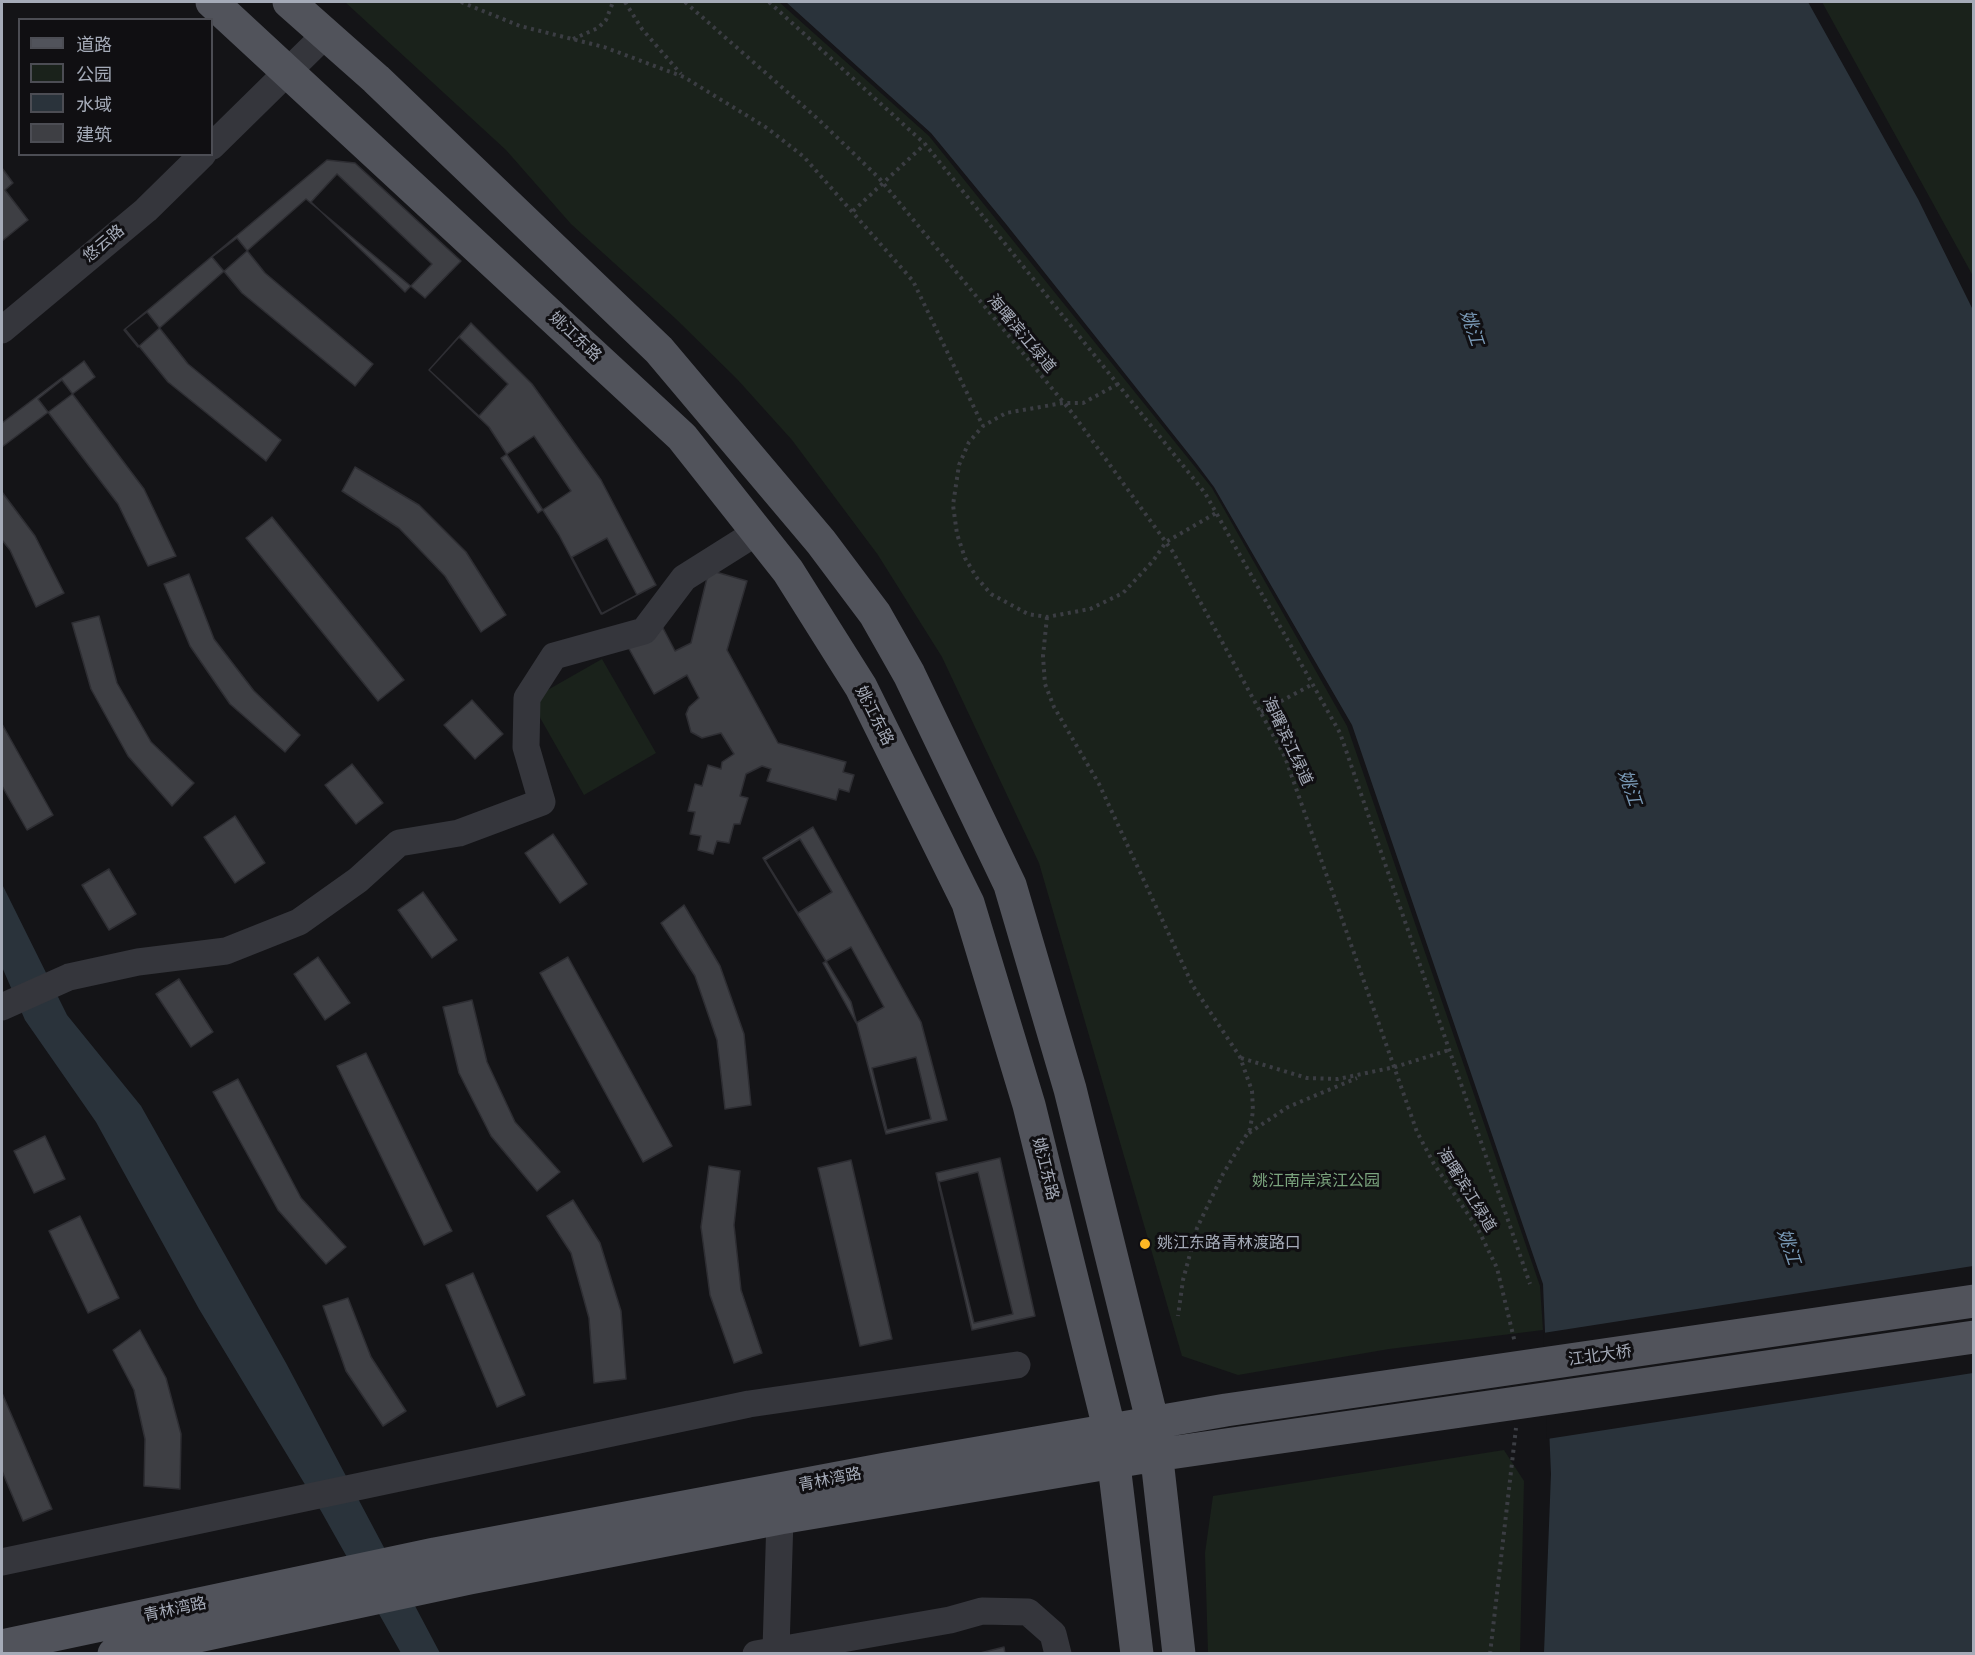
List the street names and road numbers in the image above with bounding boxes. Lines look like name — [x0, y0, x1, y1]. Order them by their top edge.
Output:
street label: 悠云路 — [79, 221, 129, 267]
street label: 海曙滨江绿道 — [983, 291, 1059, 377]
street label: 姚江东路 — [545, 308, 605, 366]
street label: 姚江东路 — [851, 683, 897, 749]
street label: 海曙滨江绿道 — [1258, 693, 1316, 789]
street label: 姚江东路 — [1028, 1136, 1062, 1202]
street label: 海曙滨江绿道 — [1432, 1144, 1500, 1236]
street label: 江北大桥 — [1567, 1342, 1633, 1370]
street label: 青林湾路 — [797, 1464, 863, 1496]
street label: 青林湾路 — [142, 1594, 208, 1626]

